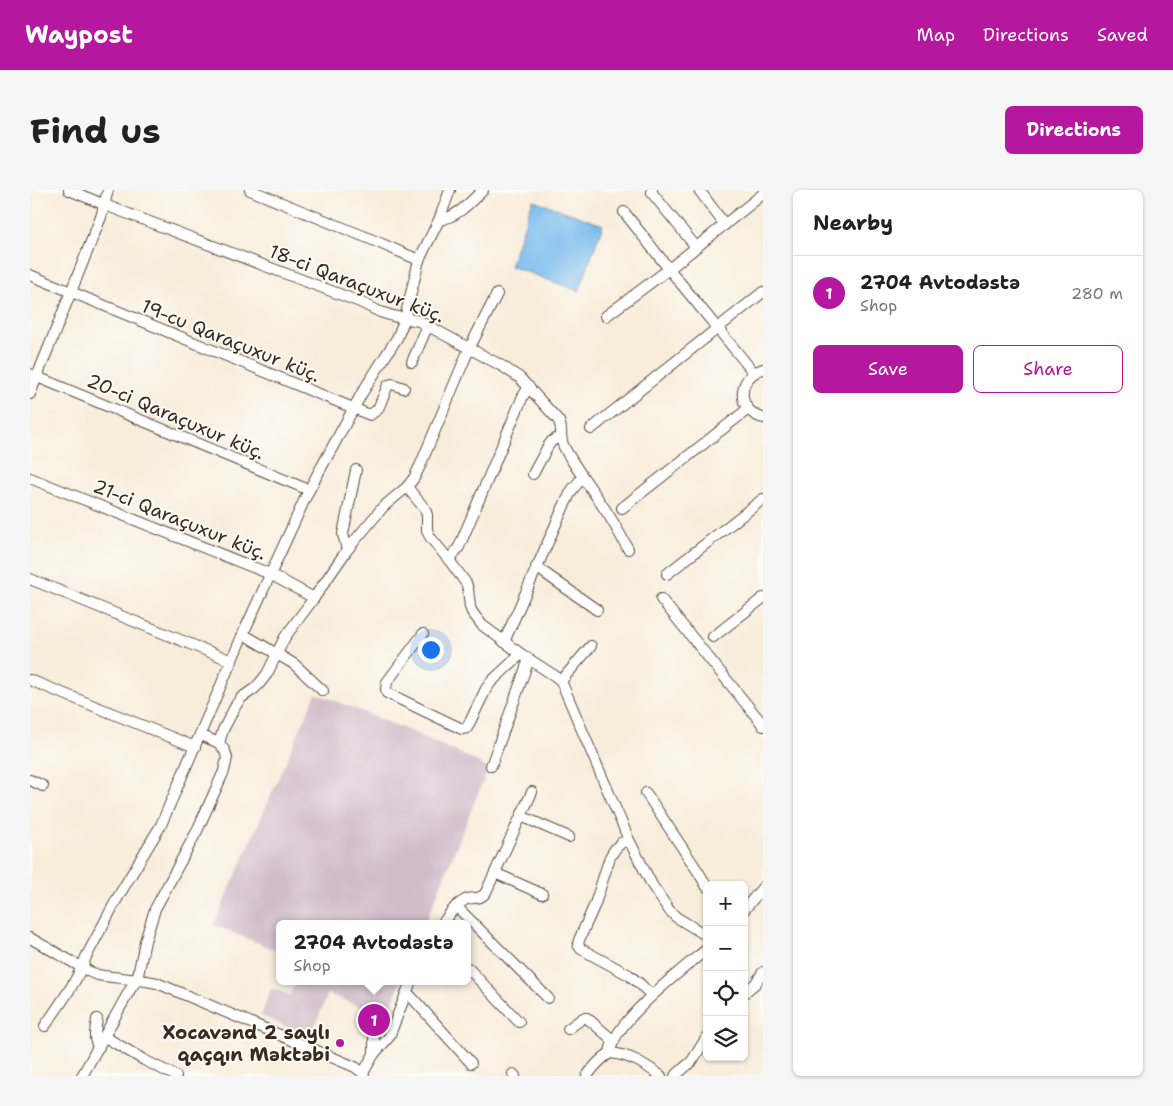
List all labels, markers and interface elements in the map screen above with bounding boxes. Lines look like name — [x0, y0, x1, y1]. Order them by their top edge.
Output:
text: Waypost — [25, 19, 133, 51]
text: Map — [917, 23, 955, 47]
text: Directions — [983, 23, 1069, 47]
text: Saved — [1097, 23, 1148, 47]
button: Directions — [1005, 106, 1143, 154]
text: Find us — [30, 107, 161, 154]
text: Nearby — [813, 209, 893, 237]
street label: 18-ci Qaraçuxur küç. — [266, 239, 448, 328]
text: 2704 Avtodəstə — [860, 270, 1020, 295]
text: 1 — [825, 283, 833, 304]
text: 280 m — [1071, 283, 1123, 304]
street label: 19-cu Qaraçuxur küç. — [138, 293, 324, 388]
text: Shop — [860, 295, 897, 316]
button: Save — [813, 345, 963, 393]
button: Share — [973, 345, 1123, 393]
street label: 20-ci Qaraçuxur küç. — [83, 368, 269, 465]
street label: 21-ci Qaraçuxur küç. — [89, 473, 270, 566]
your location — [418, 637, 444, 663]
map controls — [703, 881, 748, 1061]
button: + — [703, 881, 748, 926]
popup — [276, 920, 471, 985]
button: − — [703, 926, 748, 971]
text: 2704 Avtodəstə — [293, 930, 454, 955]
text: Shop — [293, 955, 331, 976]
button: locate — [703, 971, 748, 1016]
pin: 1 — [358, 1001, 390, 1039]
button: layers — [703, 1016, 748, 1061]
place label: Xocavənd 2 saylı qaçqın Məktəbi — [163, 1020, 330, 1067]
marker: Xocavənd 2 saylı qaçqın Məktəbi — [334, 1037, 346, 1049]

